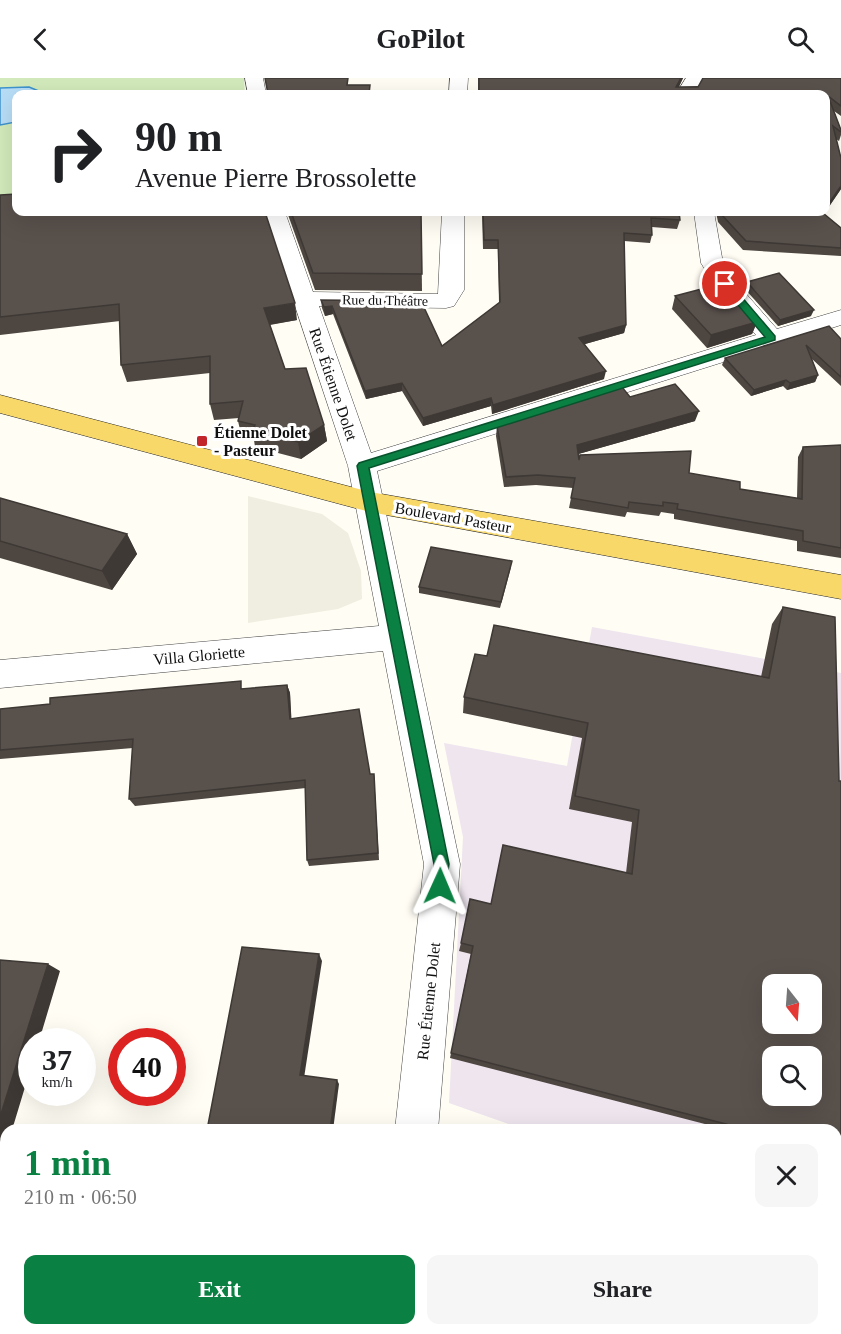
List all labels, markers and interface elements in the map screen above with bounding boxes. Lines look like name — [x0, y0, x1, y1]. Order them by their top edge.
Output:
icon: back — [24, 23, 57, 56]
icon: search — [784, 23, 817, 56]
text: GoPilot — [376, 24, 465, 54]
icon: right — [36, 114, 114, 192]
text: 90 m — [135, 114, 223, 160]
text: Avenue Pierre Brossolette — [135, 163, 416, 193]
pin — [699, 258, 750, 309]
icon: arrive — [708, 267, 741, 300]
street label: Rue du Théâtre — [342, 292, 428, 309]
street label: Rue Étienne Dolet — [306, 325, 362, 443]
place label: Étienne Dolet - Pasteur — [214, 423, 308, 459]
marker: Étienne Dolet - Pasteur — [195, 434, 209, 448]
street label: Boulevard Pasteur — [393, 499, 513, 536]
street label: Villa Gloriette — [153, 643, 246, 668]
position arrow — [408, 854, 472, 918]
street label: Rue Étienne Dolet — [413, 941, 443, 1061]
north arrow — [762, 974, 822, 1034]
map controls — [762, 974, 822, 1106]
speed limit sign: 40 — [108, 1028, 186, 1106]
text: 37 — [42, 1043, 72, 1076]
button: search — [762, 1046, 822, 1106]
text: km/h — [42, 1074, 72, 1090]
text: 1 min — [24, 1143, 111, 1183]
button: close — [755, 1144, 818, 1207]
text: 210 m · 06:50 — [24, 1186, 137, 1208]
button: Exit — [24, 1255, 415, 1324]
button: Share — [427, 1255, 818, 1324]

